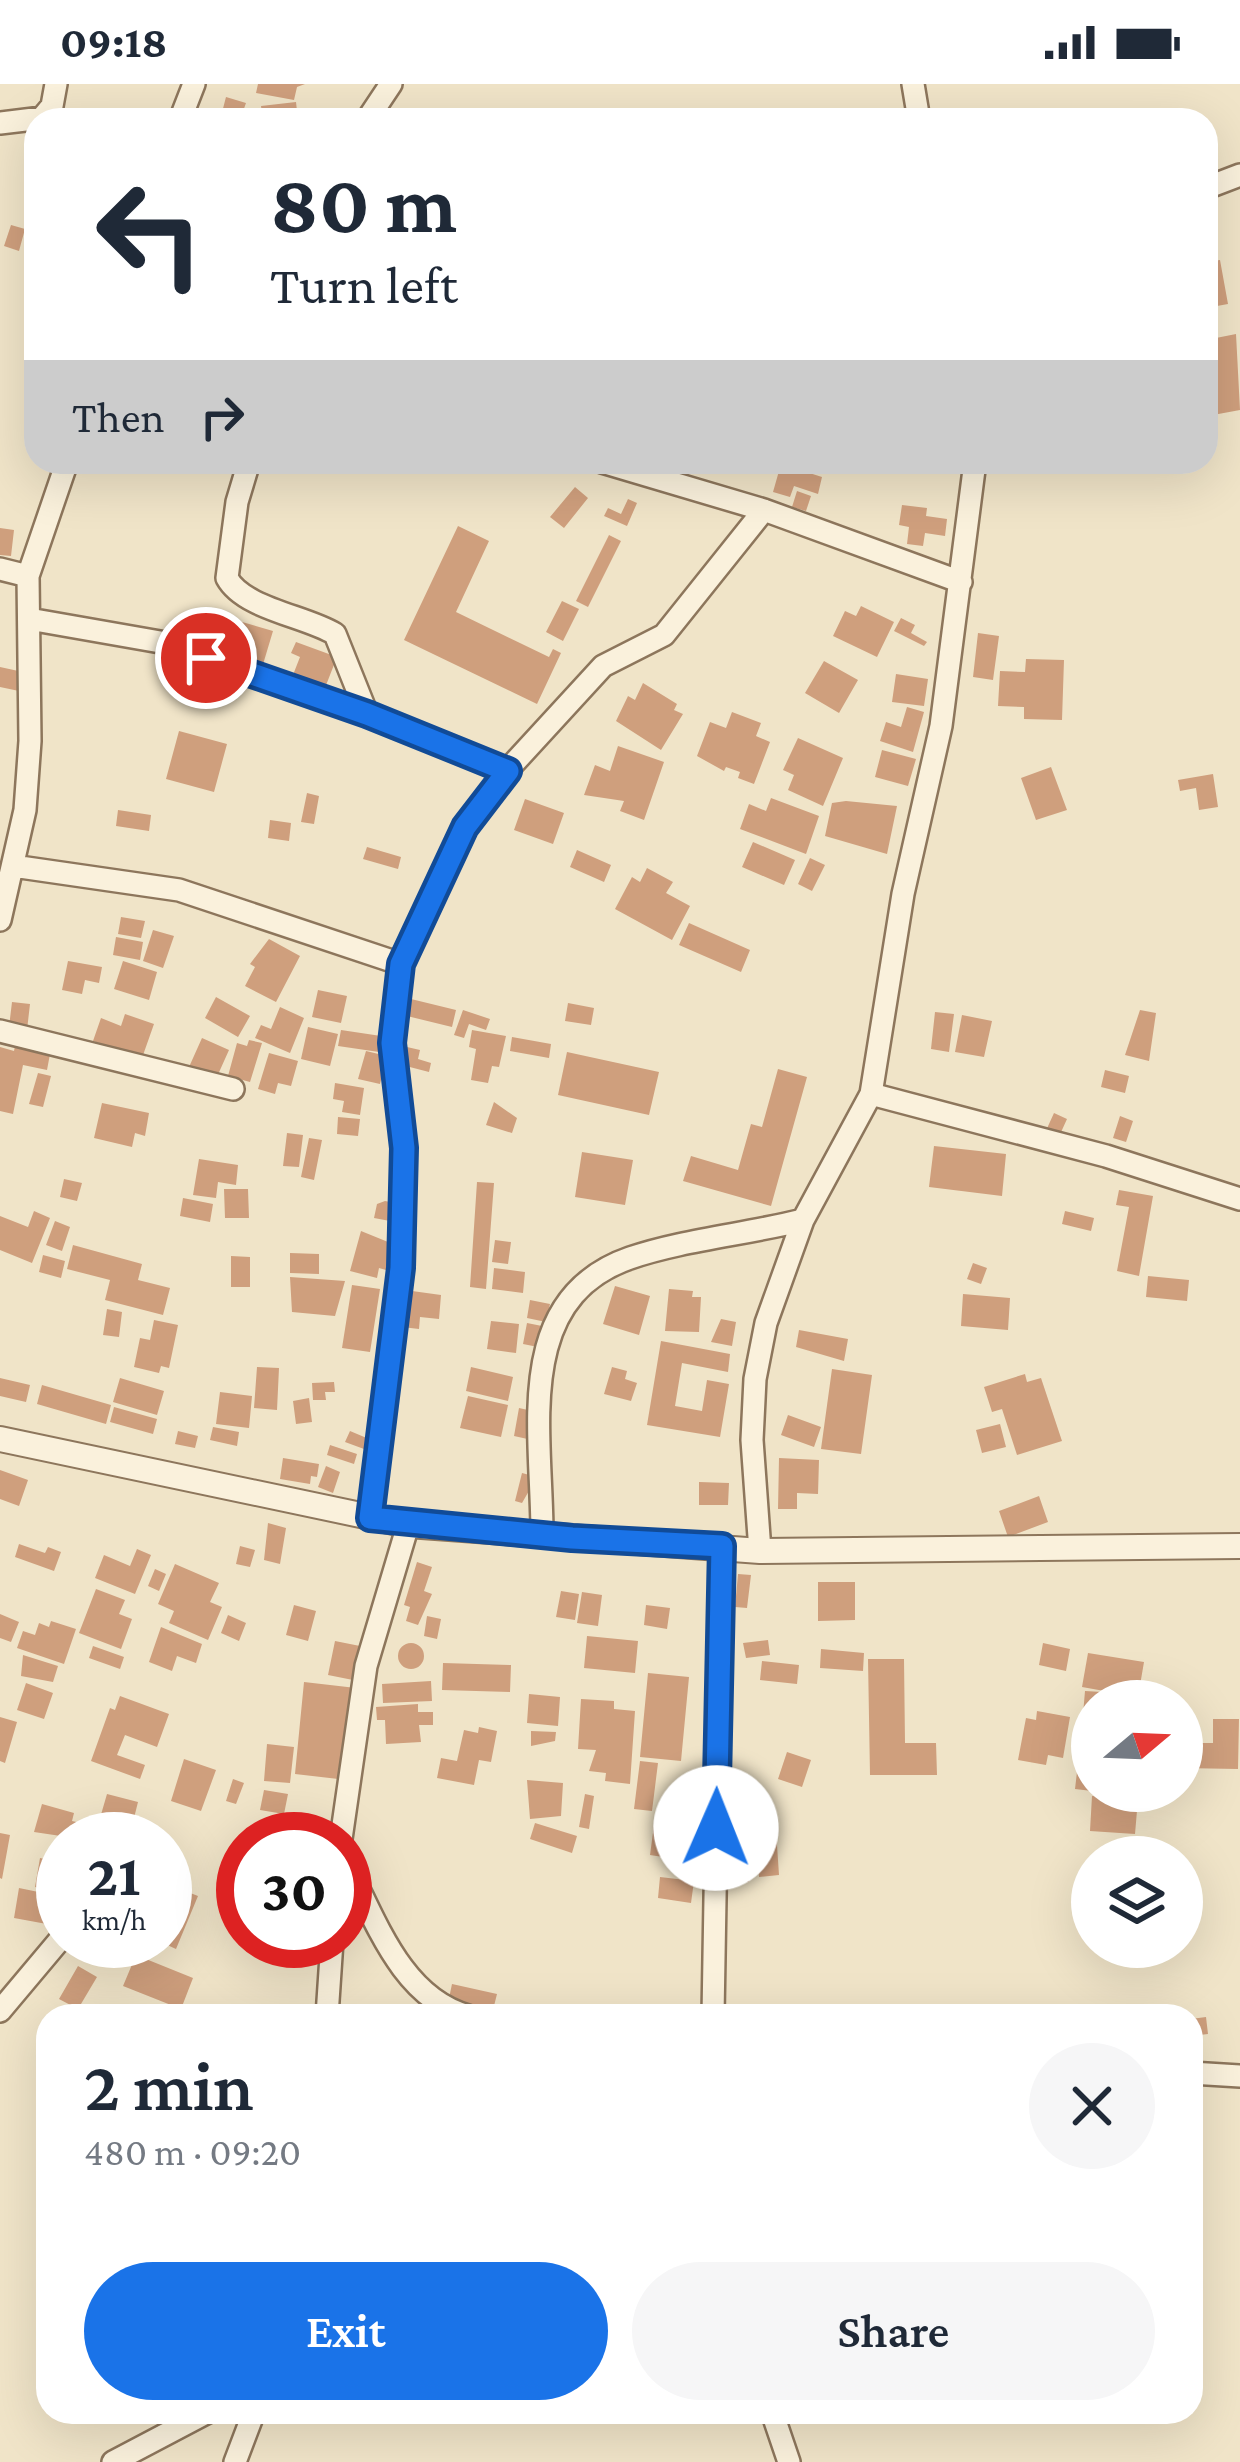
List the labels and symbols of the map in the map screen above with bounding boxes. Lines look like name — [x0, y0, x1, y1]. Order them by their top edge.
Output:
pin — [155, 607, 257, 709]
north arrow — [1071, 1680, 1203, 1812]
position arrow — [653, 1765, 779, 1891]
speed limit sign: 30 — [216, 1812, 372, 1968]

